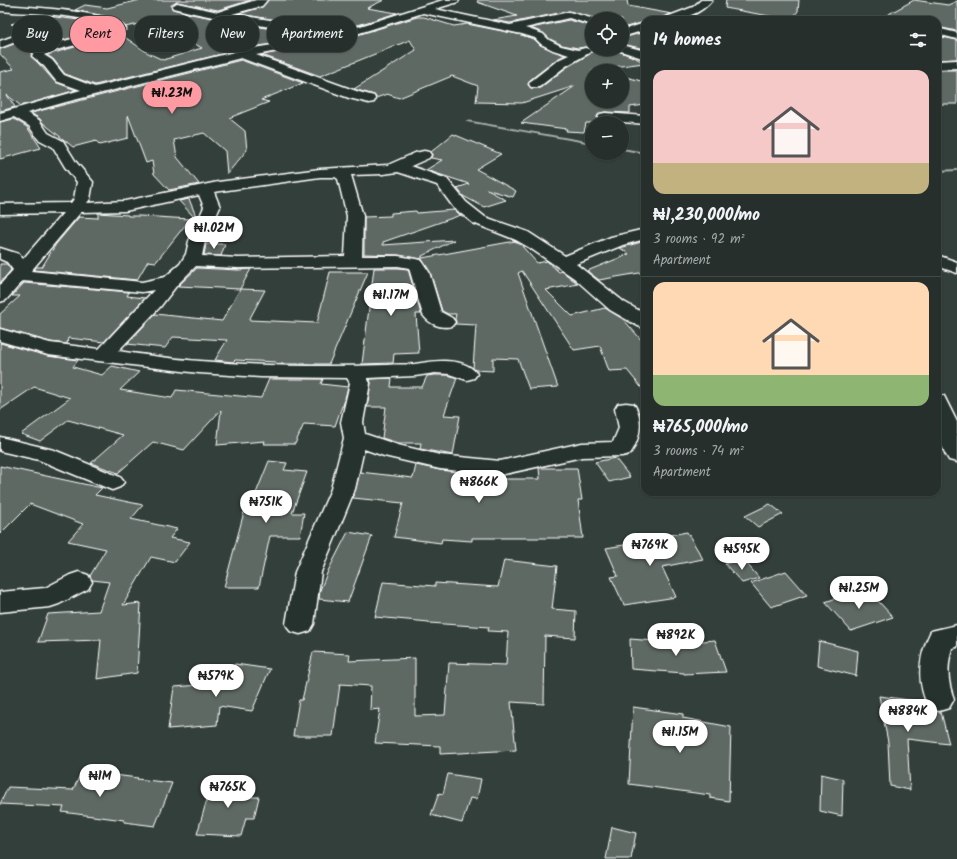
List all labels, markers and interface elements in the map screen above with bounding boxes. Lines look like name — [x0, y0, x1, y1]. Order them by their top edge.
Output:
map controls — [585, 12, 629, 160]
button: locate — [585, 12, 629, 56]
chip: Buy — [12, 16, 62, 52]
chip: Rent — [70, 16, 126, 52]
chip: Filters — [134, 16, 198, 52]
chip: New — [206, 16, 259, 52]
chip: Apartment — [267, 16, 357, 52]
text: 14 homes — [653, 27, 721, 54]
icon: filters — [907, 29, 929, 51]
button: + — [585, 64, 629, 108]
pin: ₦1.23M — [139, 81, 205, 115]
text: ₦1.23M — [152, 83, 192, 104]
icon: home — [755, 96, 827, 168]
button: − — [585, 116, 629, 160]
text: ₦1,230,000/mo — [653, 202, 760, 229]
pin: ₦1.02M — [181, 216, 247, 250]
text: ₦1.02M — [194, 218, 234, 239]
text: 3 rooms · 92 m² — [653, 229, 745, 250]
text: Apartment — [653, 250, 711, 271]
pin: ₦1.17M — [358, 283, 424, 317]
text: ₦1.17M — [373, 285, 409, 306]
icon: home — [755, 308, 827, 380]
text: ₦765,000/mo — [653, 414, 748, 441]
text: 3 rooms · 74 m² — [653, 441, 744, 462]
text: Apartment — [653, 462, 711, 483]
pin: ₦866K — [451, 470, 507, 504]
text: ₦866K — [460, 472, 498, 493]
pin: ₦751K — [238, 490, 294, 524]
text: ₦751K — [249, 492, 283, 513]
pin: ₦769K — [622, 533, 678, 567]
text: ₦769K — [632, 535, 668, 556]
pin: ₦595K — [714, 537, 770, 571]
text: ₦595K — [724, 539, 760, 560]
pin: ₦1.25M — [826, 576, 892, 610]
text: ₦1.25M — [839, 578, 879, 599]
pin: ₦892K — [648, 623, 704, 657]
text: ₦892K — [656, 625, 696, 646]
pin: ₦579K — [188, 664, 244, 698]
text: ₦579K — [198, 666, 234, 687]
pin: ₦884K — [880, 699, 936, 733]
text: ₦884K — [888, 701, 928, 722]
pin: ₦1.15M — [647, 720, 713, 754]
text: ₦1.15M — [662, 722, 698, 743]
pin: ₦1M — [81, 764, 119, 798]
text: ₦1M — [88, 766, 112, 787]
pin: ₦765K — [200, 775, 256, 809]
text: ₦765K — [210, 777, 246, 798]

